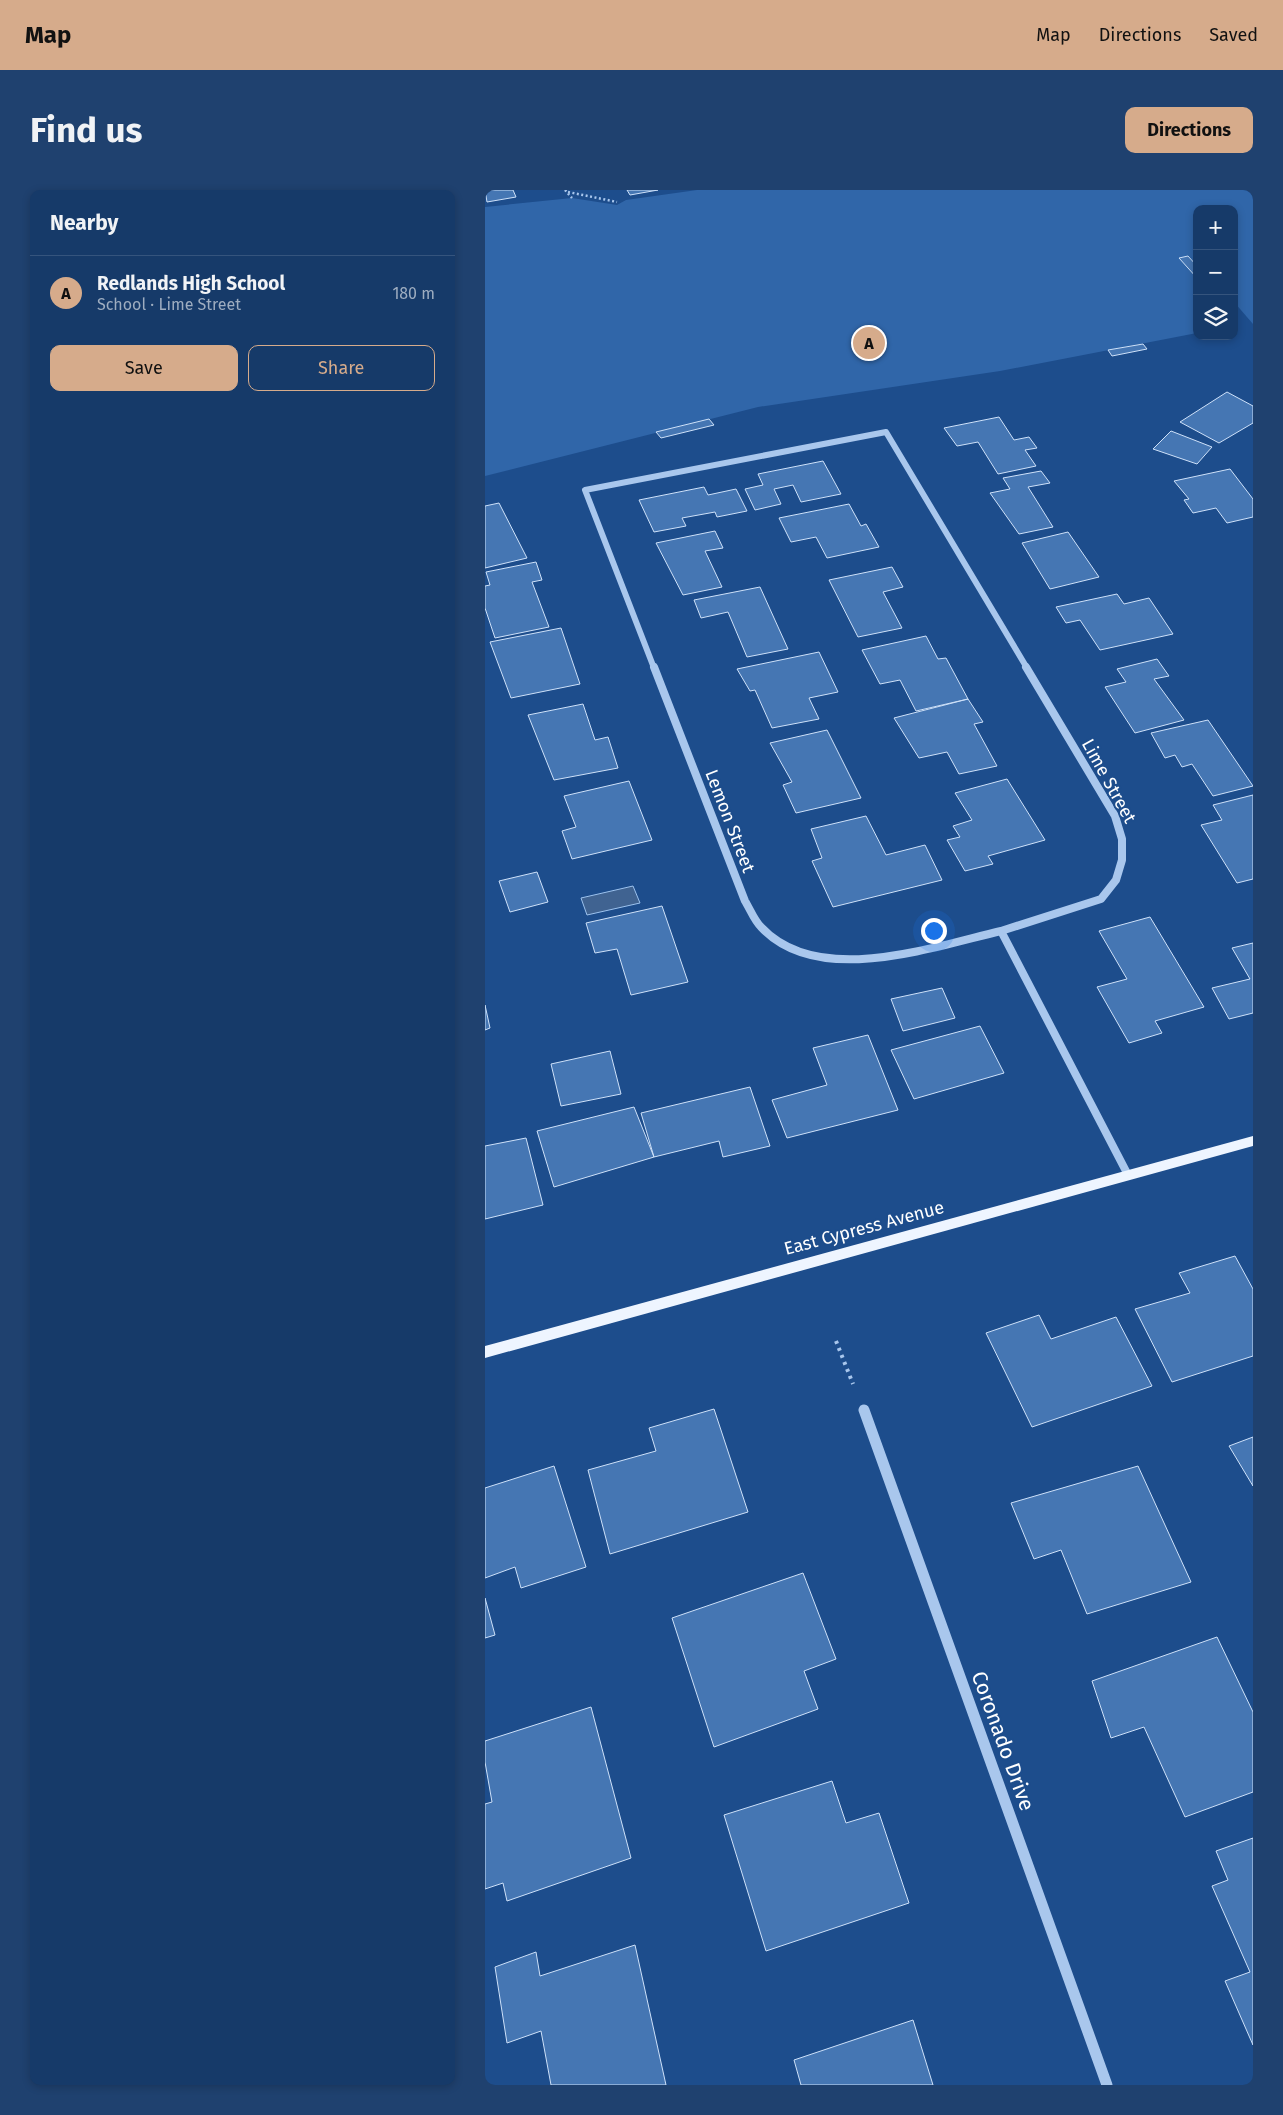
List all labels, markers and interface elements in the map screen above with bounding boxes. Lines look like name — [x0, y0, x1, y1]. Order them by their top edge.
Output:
text: Map — [25, 21, 71, 49]
text: Map — [1036, 24, 1071, 46]
text: Directions — [1099, 24, 1181, 46]
text: Saved — [1209, 24, 1258, 46]
button: Directions — [1125, 107, 1253, 153]
text: Find us — [30, 109, 142, 151]
map controls — [1193, 205, 1238, 340]
button: + — [1193, 205, 1238, 250]
text: Nearby — [50, 210, 118, 236]
button: − — [1193, 250, 1238, 295]
text: Redlands High School — [97, 272, 285, 295]
text: A — [61, 284, 71, 303]
text: 180 m — [392, 284, 435, 303]
text: School · Lime Street — [97, 295, 241, 314]
button: layers — [1193, 295, 1238, 340]
pin: A — [853, 324, 885, 362]
button: Save — [50, 345, 238, 391]
button: Share — [248, 345, 435, 391]
street label: Lime Street — [1077, 735, 1141, 827]
street label: Lemon Street — [700, 766, 760, 876]
your location — [921, 918, 947, 944]
street label: East Cypress Avenue — [782, 1196, 946, 1260]
street label: Coronado Drive — [966, 1668, 1040, 1814]

